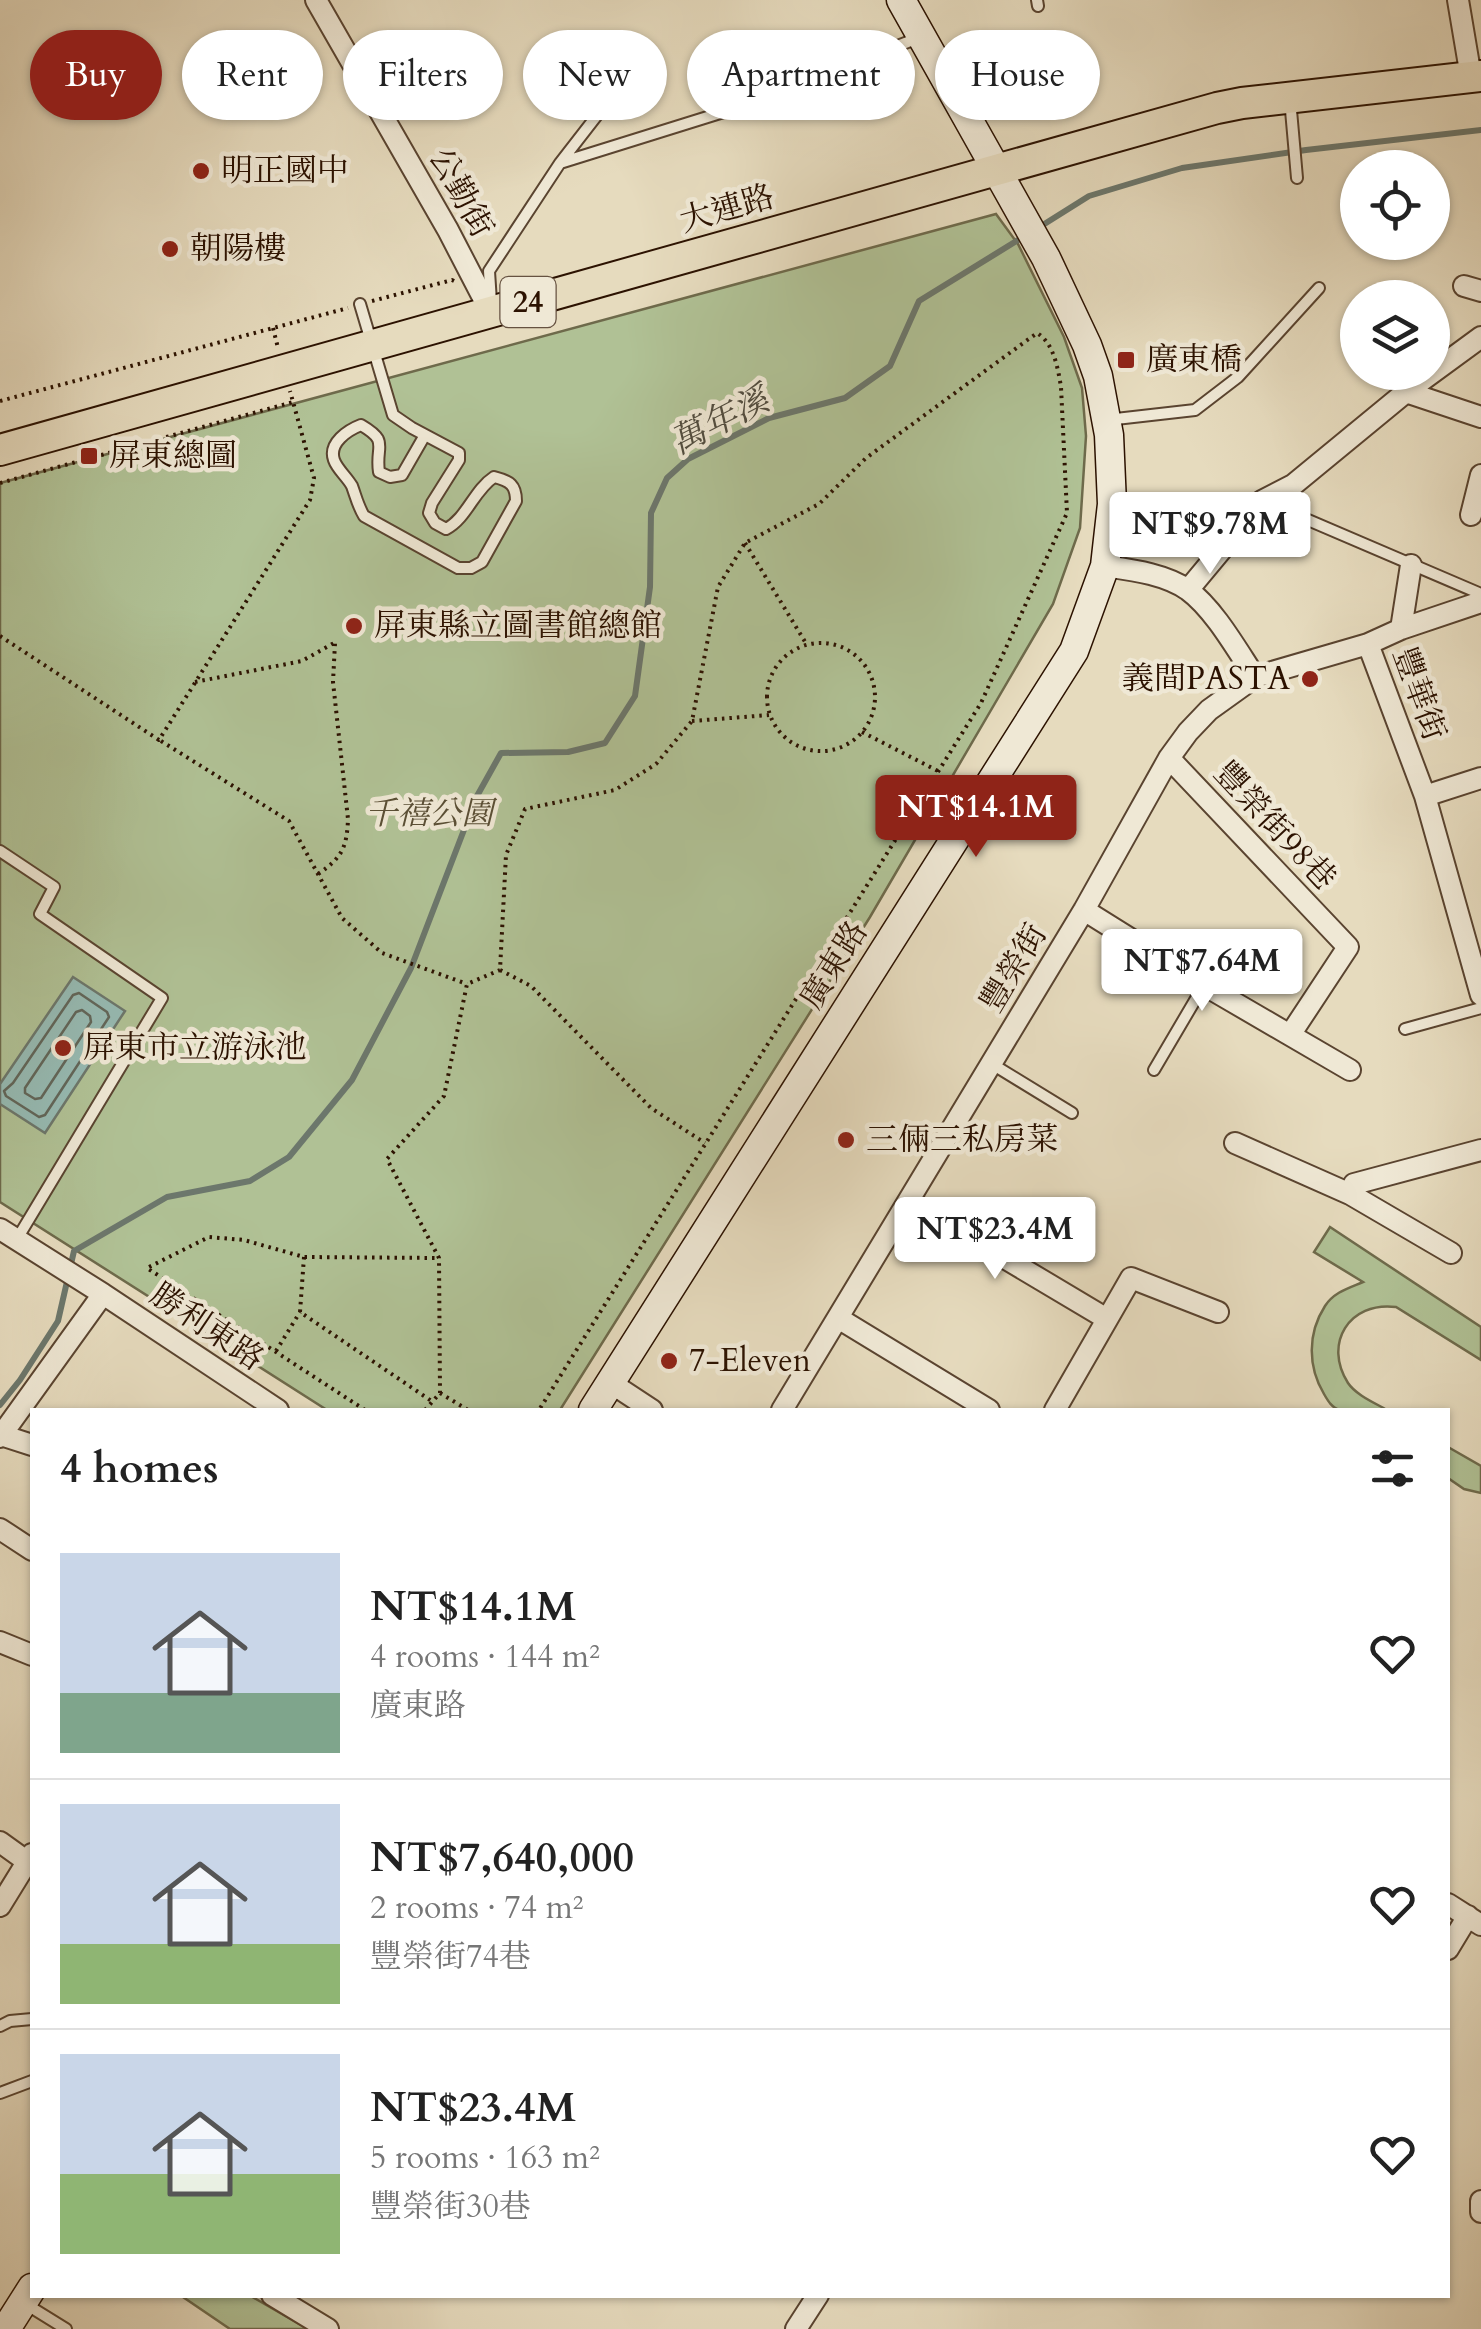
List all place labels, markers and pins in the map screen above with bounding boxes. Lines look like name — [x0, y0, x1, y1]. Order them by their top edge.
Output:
place label: 明正國中 — [221, 149, 349, 193]
marker: 明正國中 — [190, 160, 212, 182]
place label: 朝陽樓 — [190, 227, 286, 271]
marker: 朝陽樓 — [159, 238, 181, 260]
place label: 廣東橋 — [1146, 338, 1242, 382]
marker: 廣東橋 — [1115, 349, 1137, 371]
place label: 屏東總圖 — [109, 434, 237, 478]
marker: 屏東總圖 — [78, 445, 100, 467]
pin: NT$9.78M — [1107, 492, 1313, 577]
place label: 屏東縣立圖書館總館 — [374, 604, 662, 648]
marker: 屏東縣立圖書館總館 — [343, 615, 365, 637]
place label: 義間PASTA — [1122, 657, 1290, 701]
marker: 義間PASTA — [1299, 668, 1321, 690]
pin: NT$14.1M — [873, 775, 1079, 860]
pin: NT$7.64M — [1099, 929, 1305, 1014]
place label: 屏東市立游泳池 — [83, 1026, 307, 1070]
marker: 屏東市立游泳池 — [52, 1037, 74, 1059]
place label: 三倆三私房菜 — [866, 1118, 1058, 1162]
marker: 三倆三私房菜 — [835, 1129, 857, 1151]
pin: NT$23.4M — [892, 1197, 1098, 1282]
place label: 7-Eleven — [689, 1339, 811, 1383]
marker: 7-Eleven — [658, 1350, 680, 1372]

